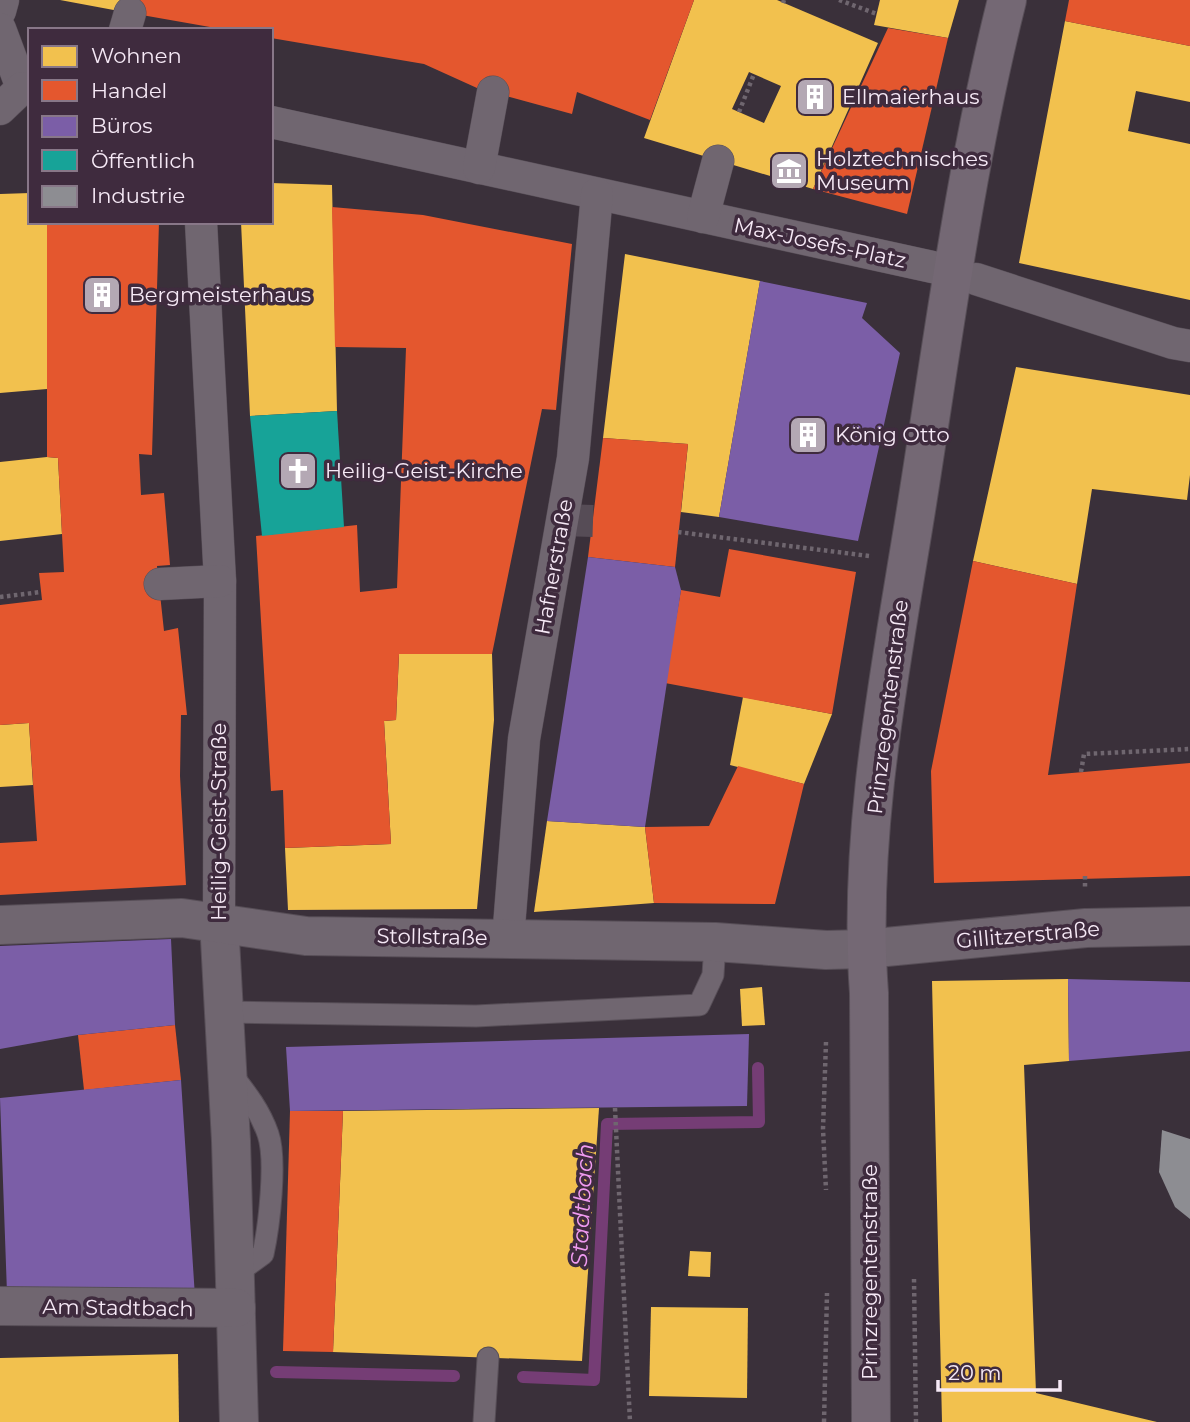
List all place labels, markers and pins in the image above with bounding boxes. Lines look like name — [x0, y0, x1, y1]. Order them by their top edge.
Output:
building icon: Ellmaierhaus — [794, 76, 836, 118]
place label: Ellmaierhaus — [842, 84, 980, 109]
place label: Holztechnisches Museum — [816, 146, 988, 195]
museum icon: Holztechnisches Museum — [768, 150, 810, 192]
building icon: Bergmeisterhaus — [81, 274, 123, 316]
place label: Bergmeisterhaus — [129, 282, 311, 307]
building icon: König Otto — [787, 414, 829, 456]
place label: König Otto — [835, 422, 950, 447]
church icon: Heilig-Geist-Kirche — [277, 450, 319, 492]
place label: Heilig-Geist-Kirche — [325, 458, 523, 483]

